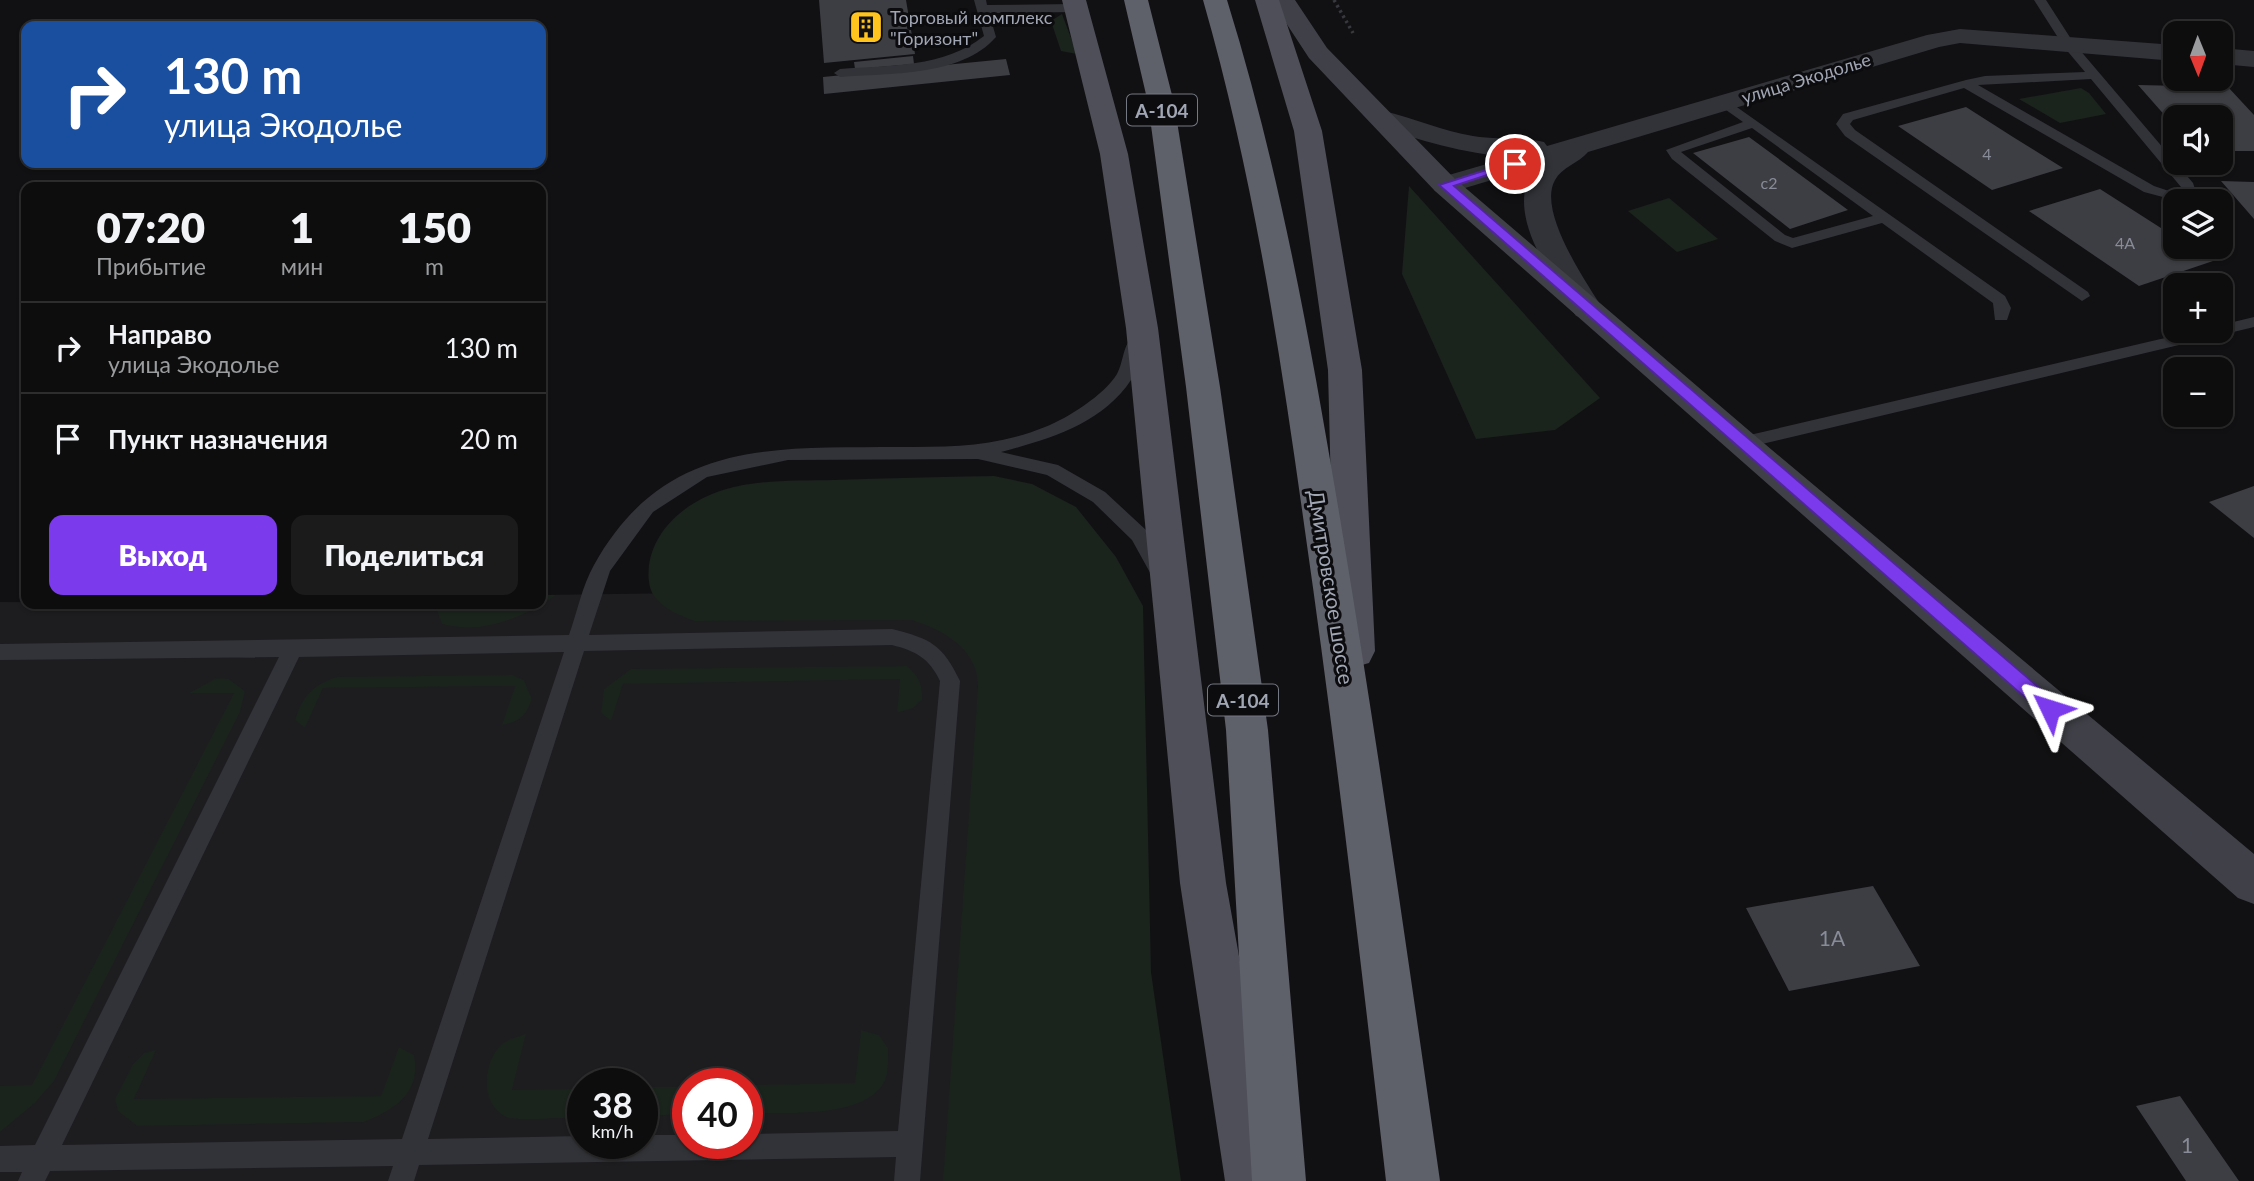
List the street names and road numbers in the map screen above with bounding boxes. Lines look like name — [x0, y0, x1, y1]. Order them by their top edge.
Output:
street label: улица Экодолье — [1739, 48, 1873, 108]
road number: А-104 — [1127, 94, 1197, 125]
street label: Дмитровское шоссе — [1304, 488, 1360, 686]
road number: А-104 — [1208, 684, 1278, 716]

